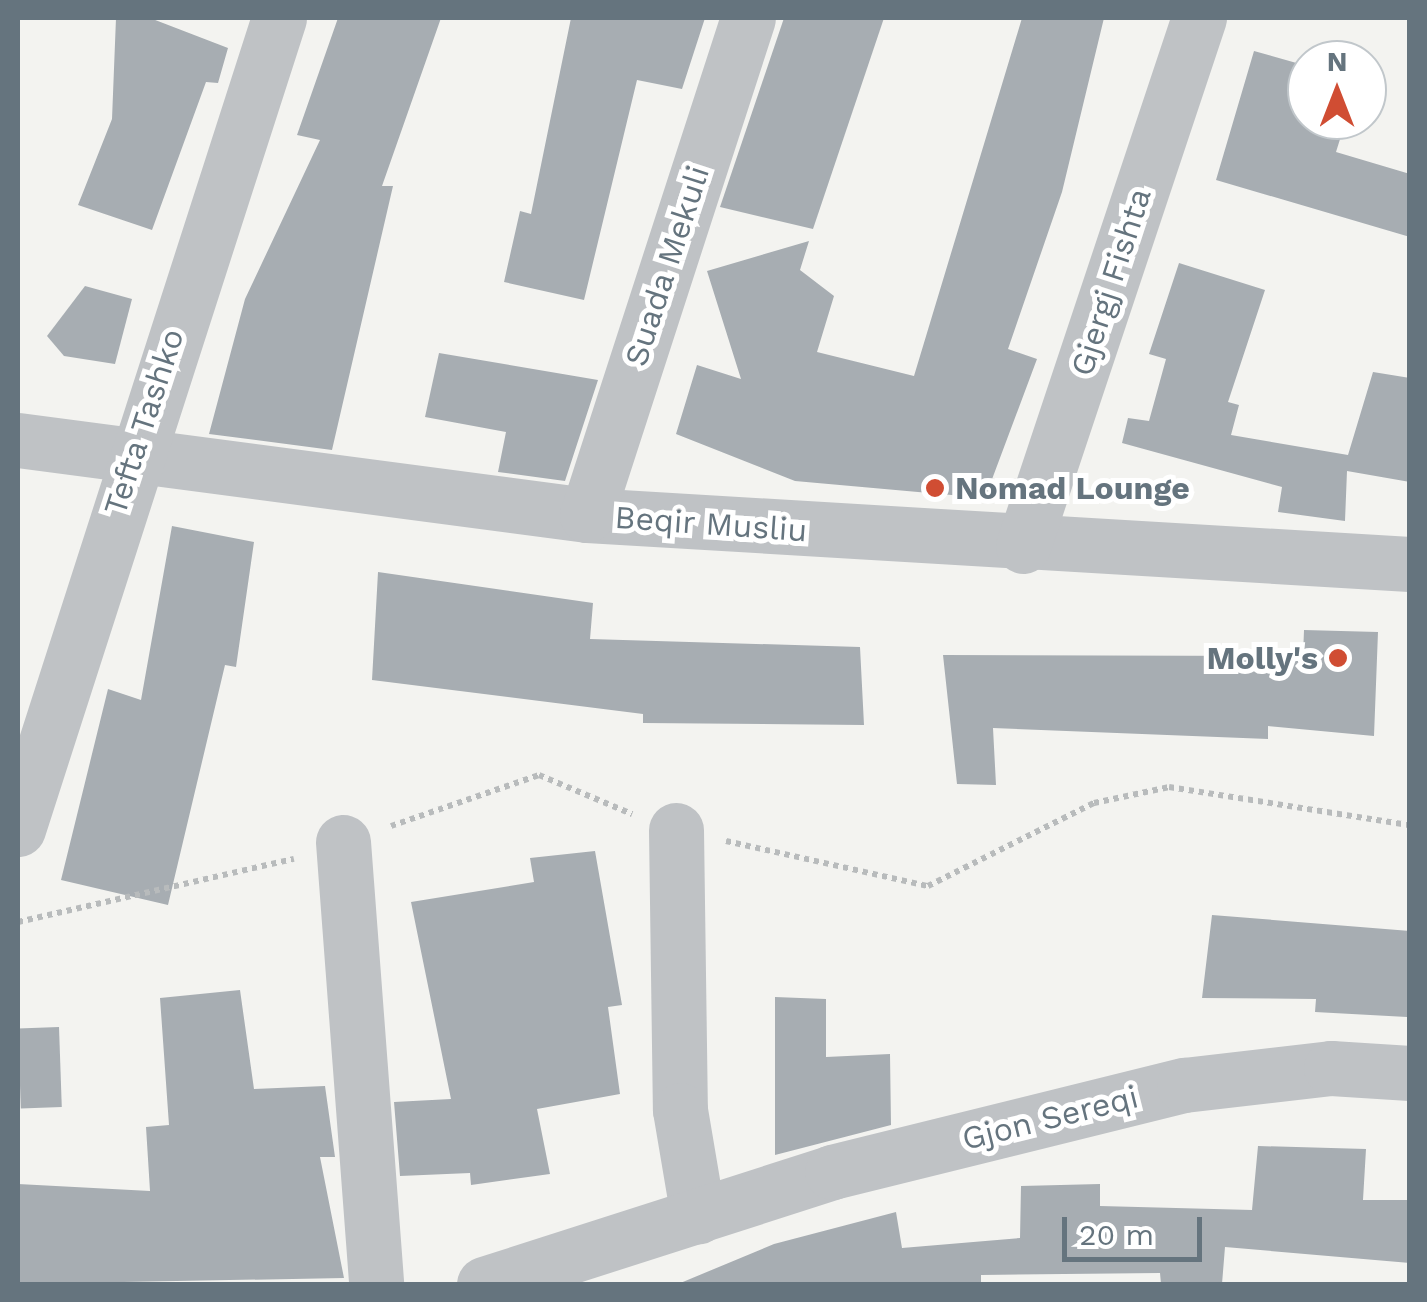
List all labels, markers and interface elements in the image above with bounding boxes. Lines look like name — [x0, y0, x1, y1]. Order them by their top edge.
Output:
north arrow — [1287, 40, 1387, 140]
text: N — [1327, 45, 1347, 78]
street label: Suada Mekuli — [616, 161, 718, 371]
street label: Gjergj Fishta — [1063, 183, 1159, 381]
street label: Tefta Tashko — [96, 323, 192, 521]
place label: Nomad Lounge — [955, 469, 1190, 507]
marker: Nomad Lounge — [924, 477, 946, 499]
street label: Beqir Musliu — [613, 498, 809, 550]
place label: Molly's — [1207, 639, 1318, 677]
marker: Molly's — [1327, 647, 1349, 669]
street label: Gjon Sereqi — [958, 1078, 1142, 1158]
scale bar — [1067, 1197, 1207, 1259]
text: 20 m — [1079, 1217, 1154, 1252]

